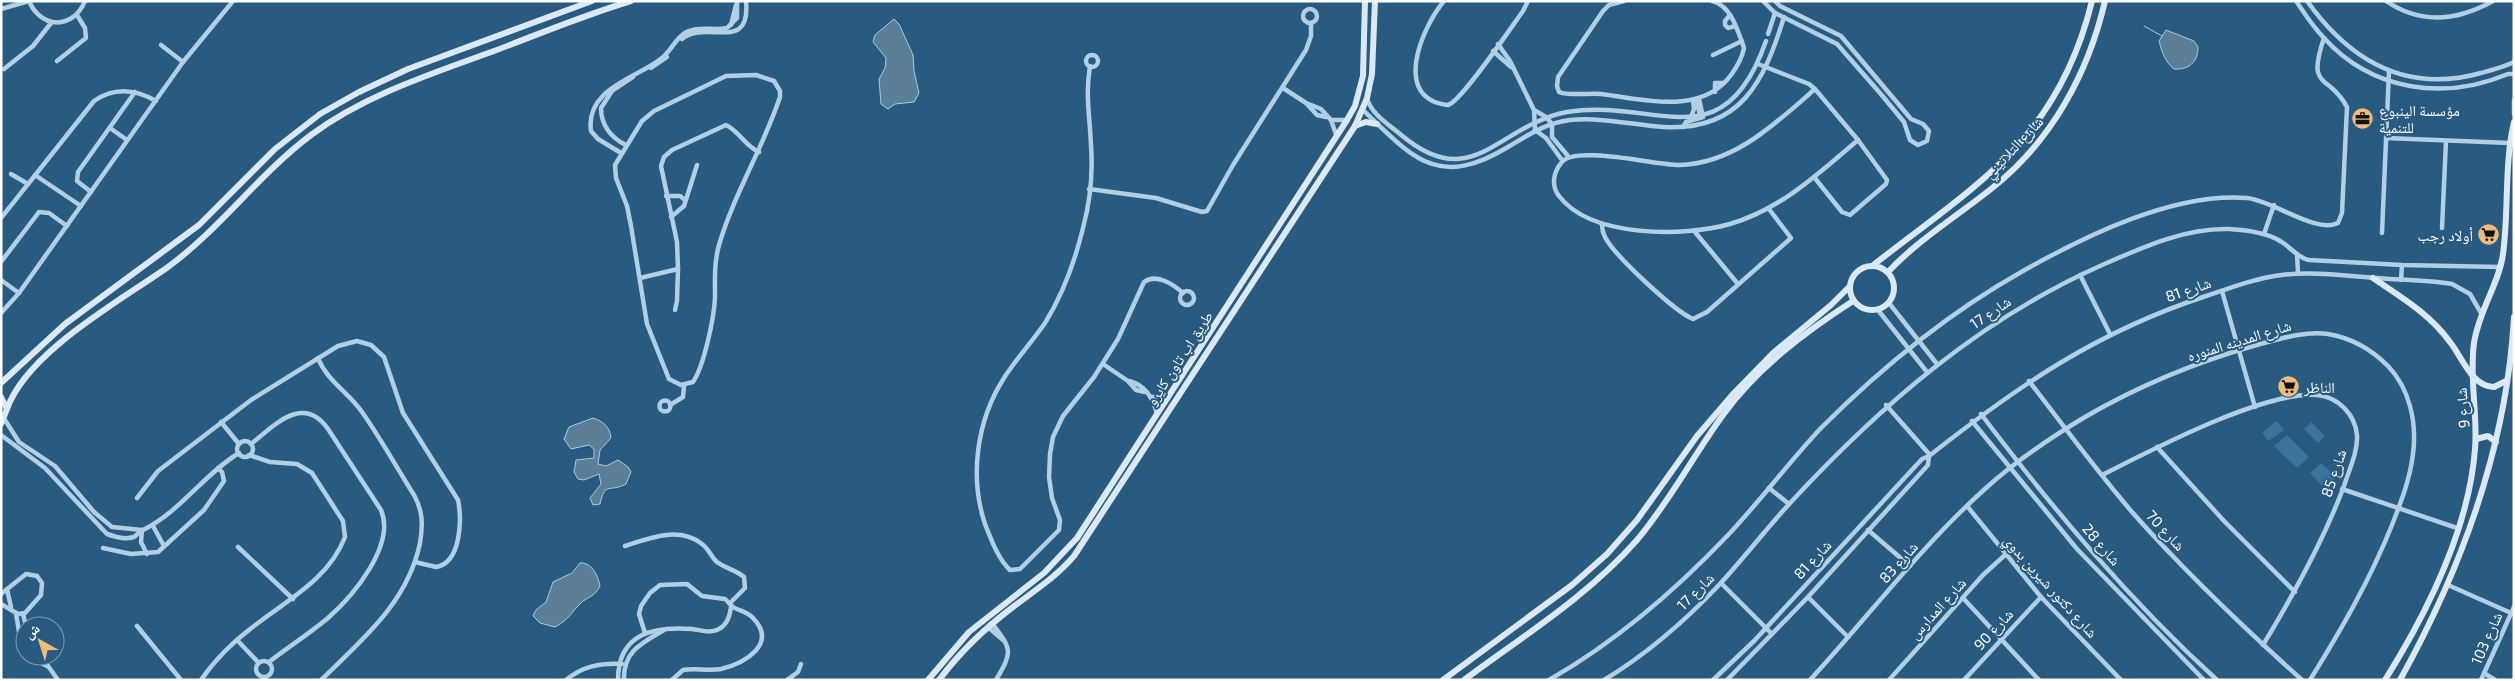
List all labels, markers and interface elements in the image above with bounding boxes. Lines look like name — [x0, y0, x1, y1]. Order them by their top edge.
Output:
place label: مؤسسة الينبوع للتنمية — [2379, 101, 2460, 136]
office icon: مؤسسة الينبوع للتنمية — [2351, 107, 2375, 131]
street label: شارع التلاتيني — [1980, 112, 2049, 184]
supermarket icon: أولاد رجب — [2477, 223, 2501, 247]
place label: أولاد رجب — [2417, 226, 2473, 245]
street label: شارع 81 — [2163, 273, 2214, 307]
street label: شارع 17 — [1966, 292, 2015, 334]
street label: طريق اب تاون كايرو — [1142, 307, 1218, 410]
street label: شارع المدينه المنوره — [2185, 316, 2294, 366]
supermarket icon: الناظر — [2276, 375, 2300, 399]
place label: الناظر — [2303, 378, 2335, 397]
street label: شارع 9 — [2452, 387, 2474, 429]
street label: شارع 85 — [2317, 447, 2351, 500]
street label: شارع 70 — [2141, 506, 2189, 555]
street label: شارع 28 — [2077, 519, 2125, 570]
street label: شارع دكتور شيرين بدوي — [1997, 531, 2102, 644]
street label: شارع 81 — [1789, 536, 1836, 584]
street label: شارع 83 — [1875, 538, 1923, 588]
street label: شارع 17 — [1673, 568, 1719, 615]
street label: شارع المدارس — [1905, 573, 1971, 644]
street label: شارع 90 — [1970, 605, 2018, 655]
street label: شارع 103 — [2467, 609, 2507, 668]
north arrow — [15, 616, 65, 666]
text: ش — [20, 619, 43, 643]

